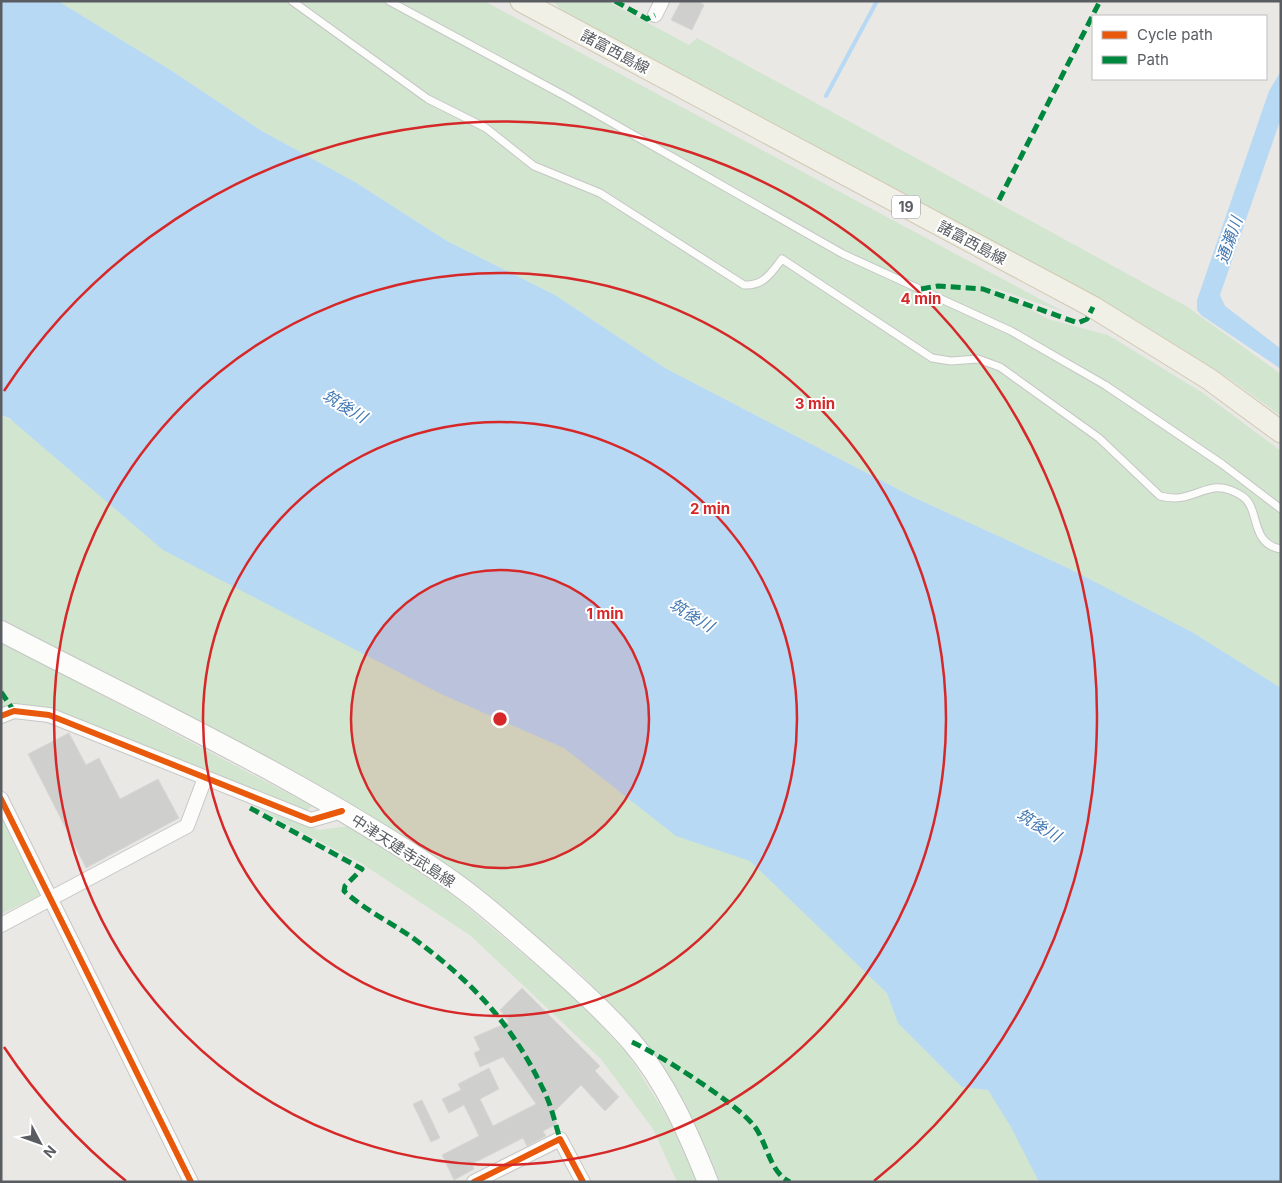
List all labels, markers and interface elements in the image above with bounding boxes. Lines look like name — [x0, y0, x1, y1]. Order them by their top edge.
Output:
legend — [1092, 15, 1267, 80]
text: Cycle path — [1137, 25, 1213, 44]
street label: 諸富西島線 — [578, 26, 653, 78]
text: Path — [1137, 50, 1169, 69]
road number: 19 — [892, 196, 920, 218]
water label: 通瀬川 — [1212, 212, 1247, 266]
street label: 諸富西島線 — [935, 217, 1010, 269]
text: 4 min — [901, 289, 941, 308]
water label: 筑後川 — [319, 385, 372, 428]
text: 3 min — [795, 394, 835, 413]
text: 2 min — [690, 499, 730, 518]
water label: 筑後川 — [666, 594, 719, 637]
text: 1 min — [586, 604, 624, 623]
centre of rings — [491, 710, 509, 728]
water label: 筑後川 — [1013, 804, 1066, 847]
street label: 中津天建寺武島線 — [348, 810, 459, 891]
north arrow — [15, 1118, 65, 1168]
text: N — [40, 1142, 60, 1161]

